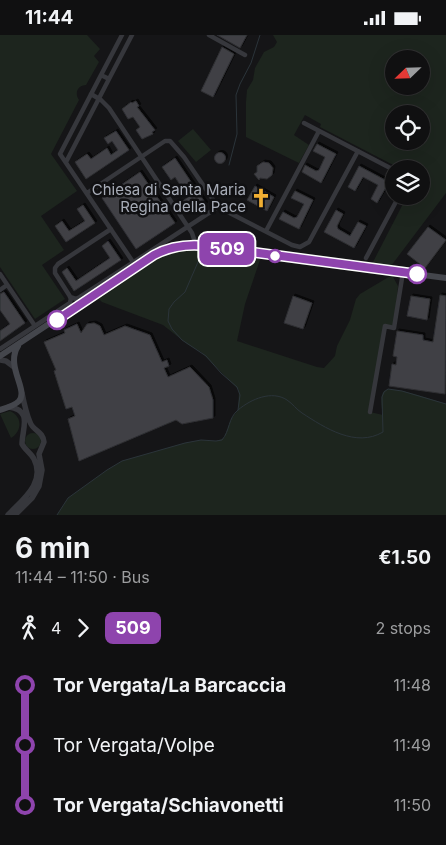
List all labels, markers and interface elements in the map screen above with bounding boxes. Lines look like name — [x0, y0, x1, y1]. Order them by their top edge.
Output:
text: 11:44 — [25, 6, 73, 29]
north arrow — [385, 50, 430, 95]
map controls — [385, 50, 430, 205]
button: locate — [385, 105, 430, 150]
button: layers — [385, 160, 430, 205]
place label: Chiesa di Santa Maria Regina della Pace — [92, 180, 246, 216]
church icon: Chiesa di Santa Maria Regina della Pace — [250, 187, 272, 209]
line badge: 509 — [198, 233, 256, 265]
text: 509 — [209, 238, 245, 259]
unlabelled marker — [268, 249, 282, 263]
unlabelled marker — [407, 264, 427, 284]
unlabelled marker — [47, 310, 67, 330]
text: 6 min — [15, 531, 90, 565]
text: €1.50 — [379, 546, 431, 569]
text: 11:44 – 11:50 · Bus — [15, 567, 150, 587]
icon: walk — [15, 614, 43, 642]
icon: forward — [69, 614, 97, 642]
text: 509 — [115, 617, 151, 638]
text: 4 — [51, 618, 61, 638]
text: 2 stops — [375, 618, 431, 638]
text: Tor Vergata/La Barcaccia — [53, 674, 286, 697]
text: 11:48 — [393, 675, 431, 695]
text: Tor Vergata/Volpe — [53, 734, 215, 757]
text: 11:49 — [393, 735, 431, 755]
text: Tor Vergata/Schiavonetti — [53, 794, 284, 817]
text: 11:50 — [394, 795, 431, 815]

